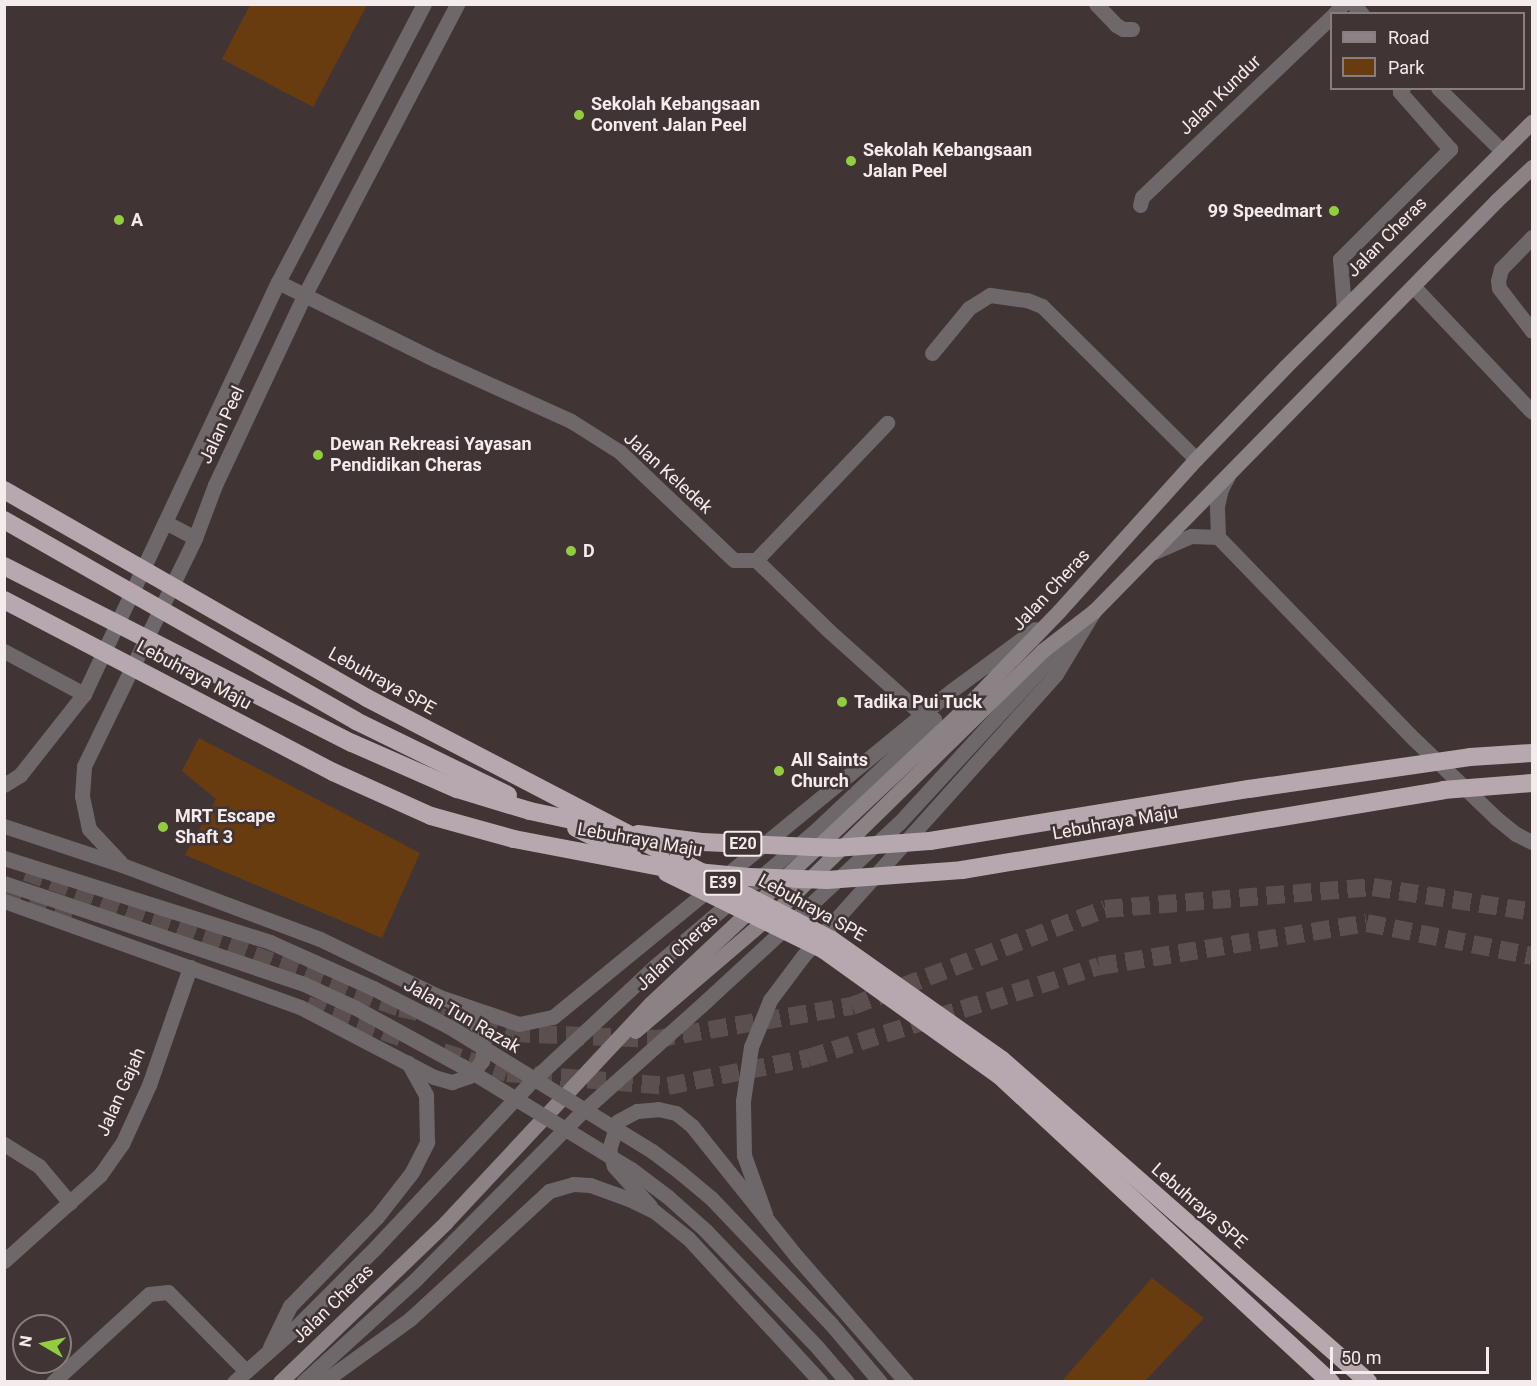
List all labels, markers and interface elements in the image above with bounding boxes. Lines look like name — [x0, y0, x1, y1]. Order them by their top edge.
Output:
legend — [1330, 12, 1525, 90]
text: Road — [1388, 27, 1429, 48]
street label: Jalan Kundur — [1175, 51, 1265, 139]
text: Park — [1388, 57, 1424, 78]
place label: Sekolah Kebangsaan Convent Jalan Peel — [591, 94, 760, 136]
marker: Sekolah Kebangsaan Convent Jalan Peel — [572, 108, 586, 122]
place label: Sekolah Kebangsaan Jalan Peel — [863, 140, 1032, 182]
marker: Sekolah Kebangsaan Jalan Peel — [844, 154, 858, 168]
street label: Jalan Cheras — [1342, 192, 1432, 282]
place label: 99 Speedmart — [1208, 200, 1322, 222]
marker: 99 Speedmart — [1327, 204, 1341, 218]
place label: A — [131, 209, 143, 231]
marker: A — [112, 213, 126, 227]
street label: Jalan Peel — [195, 383, 249, 467]
street label: Jalan Keledek — [619, 428, 717, 518]
place label: Dewan Rekreasi Yayasan Pendidikan Cheras — [330, 434, 532, 476]
marker: Dewan Rekreasi Yayasan Pendidikan Cheras — [311, 448, 325, 462]
place label: D — [583, 540, 595, 562]
marker: D — [564, 544, 578, 558]
street label: Jalan Cheras — [1008, 544, 1094, 636]
street label: Lebuhraya Maju — [133, 636, 255, 714]
street label: Lebuhraya SPE — [325, 643, 439, 719]
place label: Tadika Pui Tuck — [854, 691, 983, 713]
marker: Tadika Pui Tuck — [835, 695, 849, 709]
place label: All Saints Church — [791, 750, 868, 792]
marker: All Saints Church — [772, 764, 786, 778]
street label: Lebuhraya Maju — [1051, 801, 1179, 845]
place label: MRT Escape Shaft 3 — [175, 806, 276, 848]
street label: Lebuhraya Maju — [576, 818, 704, 862]
marker: MRT Escape Shaft 3 — [156, 820, 170, 834]
road number: E20 — [722, 831, 764, 857]
road number: E39 — [702, 870, 744, 896]
street label: Lebuhraya SPE — [755, 870, 869, 946]
street label: Jalan Cheras — [631, 909, 723, 995]
street label: Jalan Tun Razak — [400, 974, 524, 1058]
street label: Jalan Gajah — [92, 1045, 150, 1139]
street label: Lebuhraya SPE — [1147, 1159, 1251, 1253]
street label: Jalan Cheras — [288, 1260, 378, 1348]
north arrow — [12, 1314, 72, 1374]
text: N — [15, 1334, 36, 1348]
scale bar — [1333, 1335, 1492, 1373]
text: 50 m — [1341, 1347, 1381, 1368]

